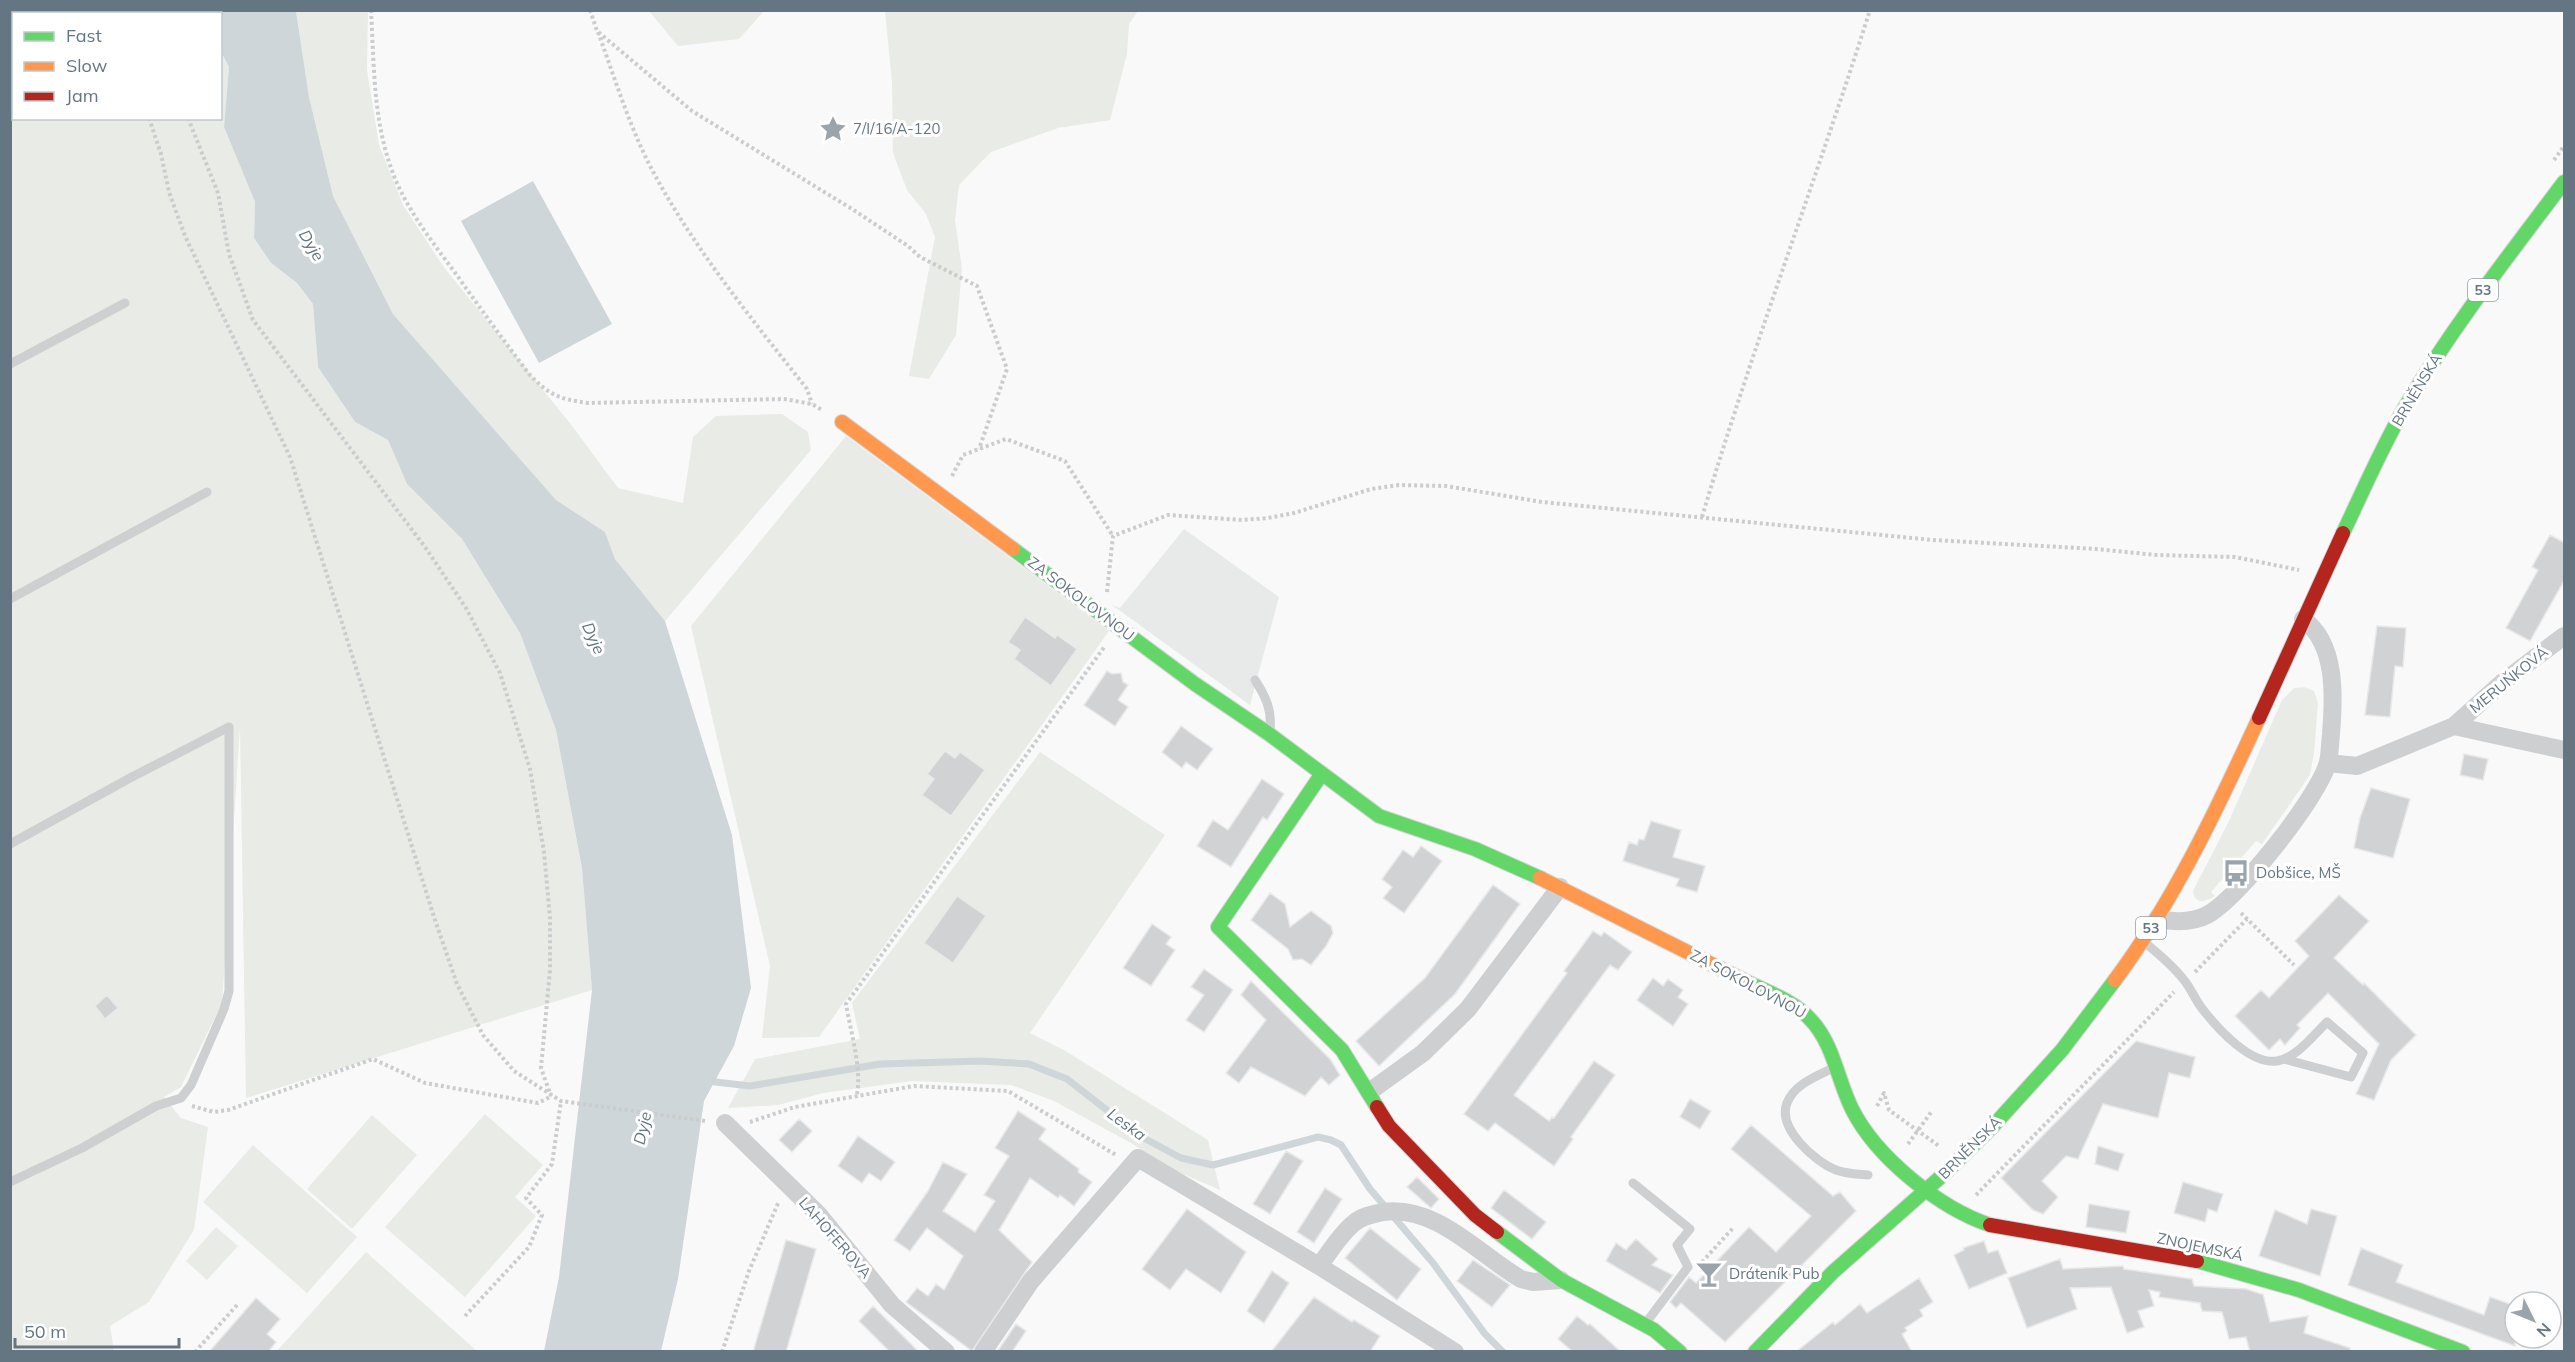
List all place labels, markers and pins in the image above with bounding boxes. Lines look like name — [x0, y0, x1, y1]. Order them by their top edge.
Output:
place icon: 7/I/16/A-120 — [818, 114, 848, 144]
place label: 7/I/16/A-120 — [853, 119, 941, 138]
bus stop icon: Dobšice, MŠ — [2221, 858, 2251, 888]
place label: Dobšice, MŠ — [2256, 863, 2341, 882]
bar icon: Dráteník Pub — [1694, 1259, 1724, 1289]
place label: Dráteník Pub — [1729, 1264, 1819, 1283]

